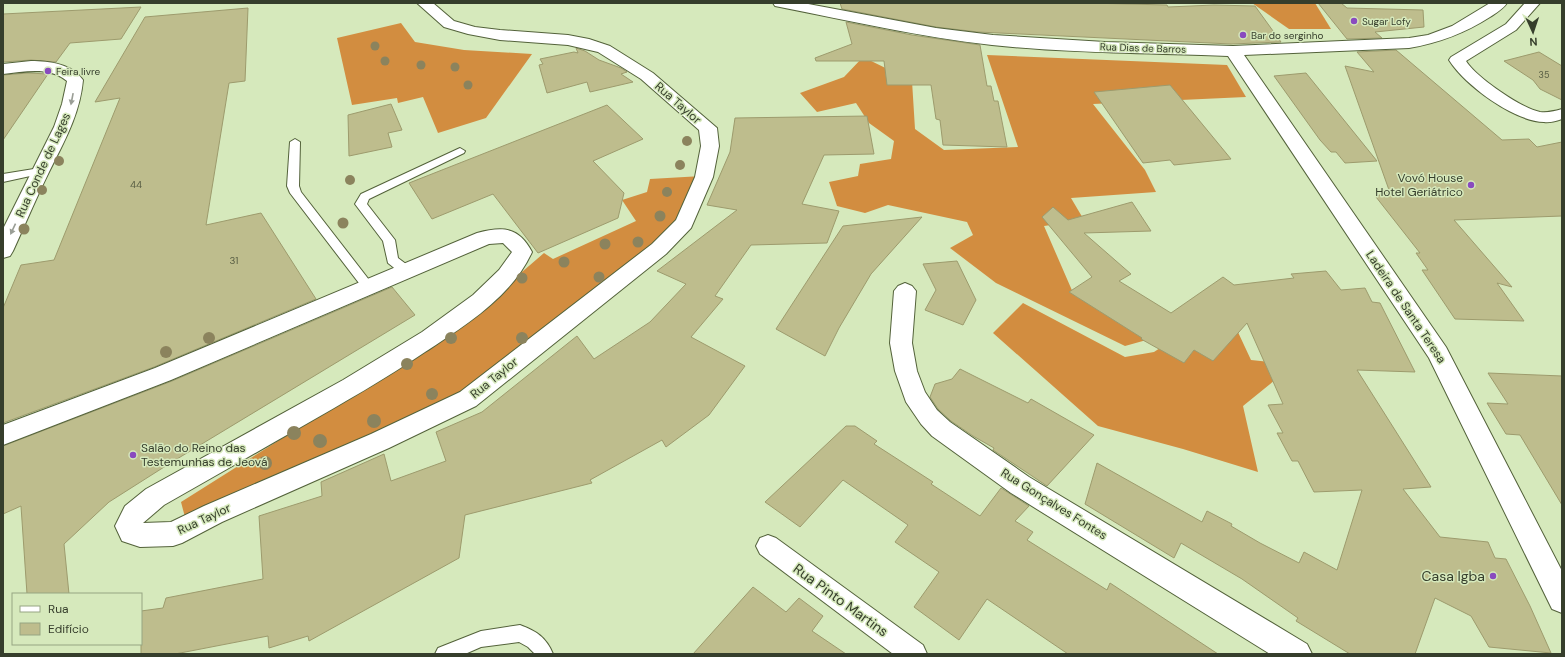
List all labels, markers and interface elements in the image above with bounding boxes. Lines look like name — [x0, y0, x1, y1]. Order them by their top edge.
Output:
north arrow — [1513, 12, 1553, 52]
place label: Sugar Lofy — [1362, 15, 1411, 28]
marker: Sugar Lofy — [1349, 16, 1359, 26]
place label: Bar do serginho — [1251, 29, 1323, 42]
marker: Bar do serginho — [1238, 30, 1248, 40]
text: N — [1529, 35, 1538, 49]
street label: Rua Dias de Barros — [1100, 40, 1186, 56]
place label: Feira livre — [56, 65, 100, 78]
marker: Feira livre — [43, 66, 53, 76]
house number: 35 — [1539, 69, 1549, 81]
street label: Rua Taylor — [651, 78, 705, 128]
one-way arrow — [69, 92, 75, 105]
street label: Rua Conde de Lages — [12, 110, 74, 220]
place label: Vovó House Hotel Geriátrico — [1375, 170, 1463, 200]
house number: 44 — [130, 178, 142, 191]
marker: Vovó House Hotel Geriátrico — [1466, 180, 1476, 190]
one-way arrow — [10, 224, 16, 235]
street label: Ladeira de Santa Teresa — [1362, 248, 1450, 366]
house number: 31 — [230, 254, 238, 267]
street label: Rua Taylor — [467, 354, 522, 402]
place label: Salão do Reino das Testemunhas de Jeová — [141, 440, 267, 470]
marker: Salão do Reino das Testemunhas de Jeová — [128, 450, 138, 460]
street label: Rua Gonçalves Fontes — [998, 465, 1110, 543]
street label: Rua Taylor — [175, 500, 234, 538]
street label: Rua Pinto Martins — [790, 560, 892, 640]
place label: Casa Igba — [1422, 567, 1485, 585]
marker: Casa Igba — [1488, 571, 1498, 581]
legend — [12, 593, 142, 645]
text: Rua — [48, 601, 69, 617]
text: Edifício — [48, 621, 89, 637]

